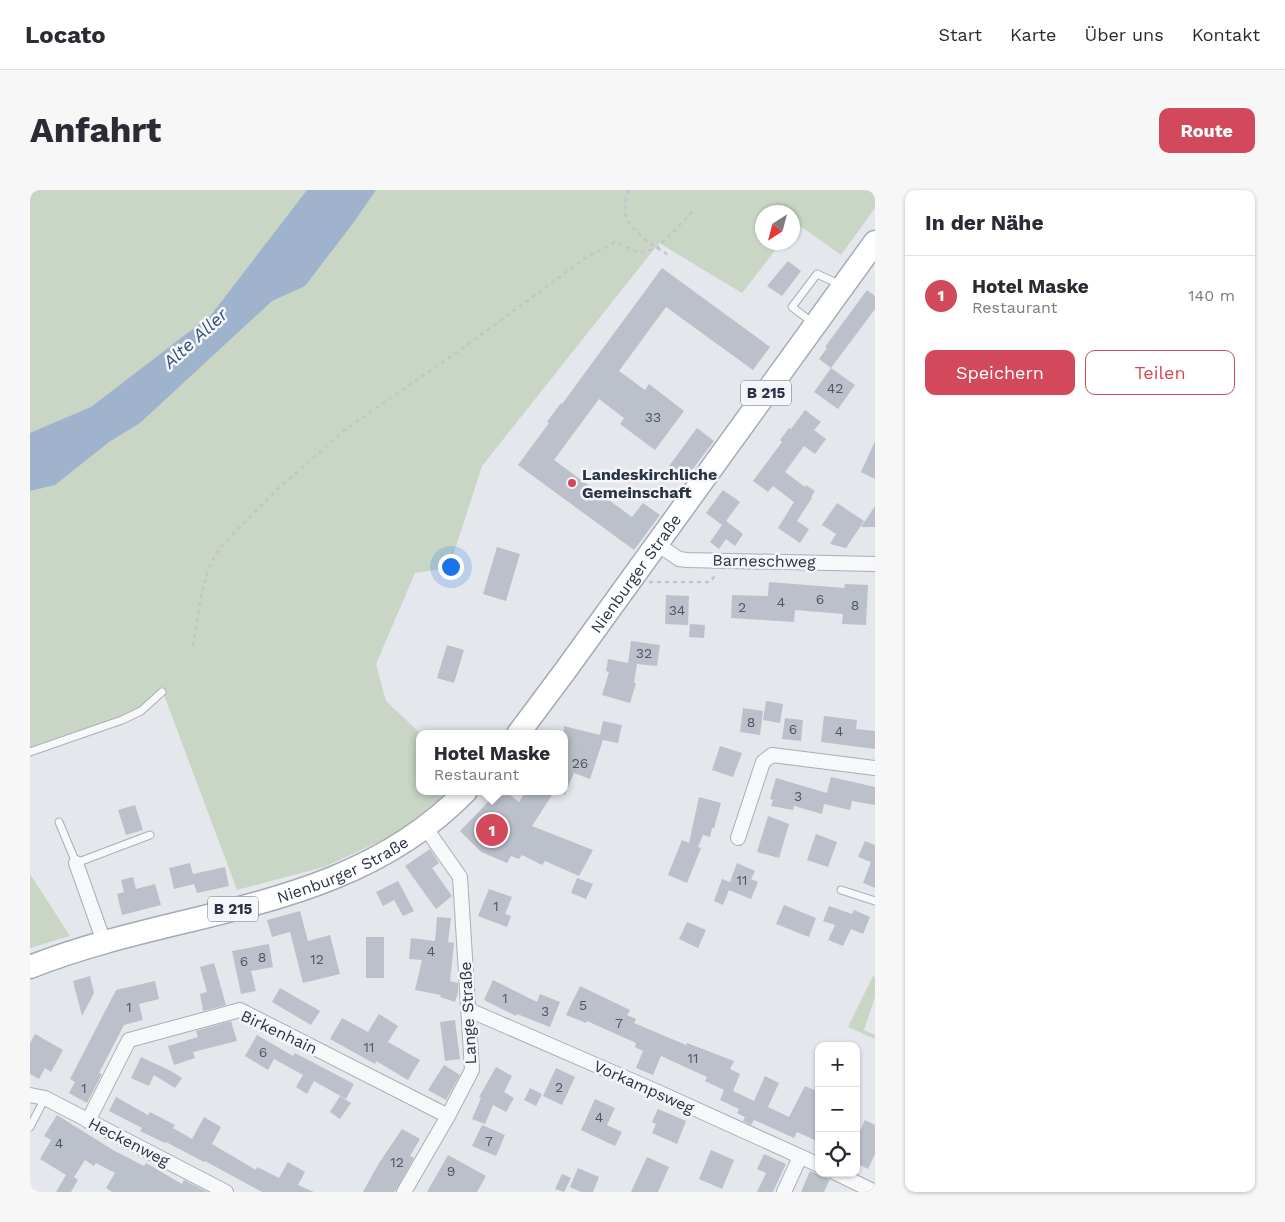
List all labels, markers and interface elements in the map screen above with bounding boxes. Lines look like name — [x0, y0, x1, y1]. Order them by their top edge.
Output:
text: Locato — [25, 21, 106, 49]
text: Start — [938, 24, 982, 45]
text: Karte — [1010, 24, 1057, 45]
text: Über uns — [1085, 24, 1164, 45]
text: Kontakt — [1192, 24, 1260, 45]
button: Route — [1159, 108, 1255, 153]
text: Anfahrt — [30, 109, 161, 151]
north arrow — [755, 205, 800, 250]
text: In der Nähe — [925, 210, 1044, 235]
text: Hotel Maske — [972, 275, 1089, 298]
text: 1 — [938, 286, 944, 305]
text: 140 m — [1188, 286, 1235, 305]
text: Restaurant — [972, 298, 1058, 317]
water label: Alte Aller — [158, 303, 232, 373]
button: Speichern — [925, 350, 1075, 395]
button: Teilen — [1085, 350, 1235, 395]
road number: B 215 — [741, 380, 791, 406]
house number: 42 — [827, 380, 843, 396]
house number: 33 — [645, 409, 661, 425]
place label: Landeskirchliche Gemeinschaft — [582, 465, 717, 502]
marker: Landeskirchliche Gemeinschaft — [566, 477, 578, 489]
street label: Nienburger Straße — [586, 510, 685, 637]
street label: Barneschweg — [712, 551, 816, 571]
your location — [438, 554, 464, 580]
house number: 6 — [816, 591, 824, 607]
house number: 4 — [777, 594, 785, 610]
house number: 8 — [851, 597, 859, 613]
house number: 2 — [738, 599, 746, 615]
house number: 34 — [669, 602, 685, 618]
house number: 32 — [636, 645, 652, 661]
house number: 8 — [747, 714, 755, 730]
house number: 6 — [789, 721, 797, 737]
house number: 4 — [835, 723, 843, 739]
popup — [416, 730, 568, 795]
text: Hotel Maske — [434, 742, 550, 765]
house number: 26 — [572, 755, 588, 771]
text: Restaurant — [434, 765, 519, 784]
house number: 3 — [794, 788, 802, 804]
pin: 1 — [476, 811, 508, 849]
street label: Nienburger Straße — [274, 832, 412, 906]
house number: 11 — [737, 872, 747, 888]
road number: B 215 — [208, 896, 258, 922]
house number: 1 — [493, 898, 499, 914]
house number: 4 — [427, 943, 435, 959]
house number: 8 — [258, 949, 266, 965]
house number: 12 — [310, 951, 324, 967]
house number: 6 — [240, 953, 248, 969]
street label: Lange Straße — [456, 961, 480, 1065]
house number: 1 — [502, 990, 508, 1006]
house number: 5 — [579, 997, 587, 1013]
house number: 1 — [126, 999, 132, 1015]
house number: 3 — [541, 1003, 549, 1019]
street label: Birkenhain — [238, 1006, 320, 1058]
house number: 7 — [615, 1015, 623, 1031]
house number: 11 — [364, 1039, 374, 1055]
map controls — [815, 1042, 860, 1177]
button: + — [815, 1042, 860, 1087]
house number: 6 — [259, 1044, 267, 1060]
house number: 11 — [688, 1050, 698, 1066]
street label: Vorkampsweg — [591, 1056, 698, 1118]
house number: 2 — [555, 1079, 563, 1095]
house number: 1 — [81, 1080, 87, 1096]
button: − — [815, 1087, 860, 1132]
house number: 4 — [595, 1109, 603, 1125]
street label: Heckenweg — [85, 1113, 173, 1171]
button: locate — [815, 1132, 860, 1177]
house number: 7 — [485, 1133, 493, 1149]
house number: 4 — [55, 1135, 63, 1151]
house number: 12 — [390, 1154, 404, 1170]
house number: 9 — [447, 1163, 455, 1179]

